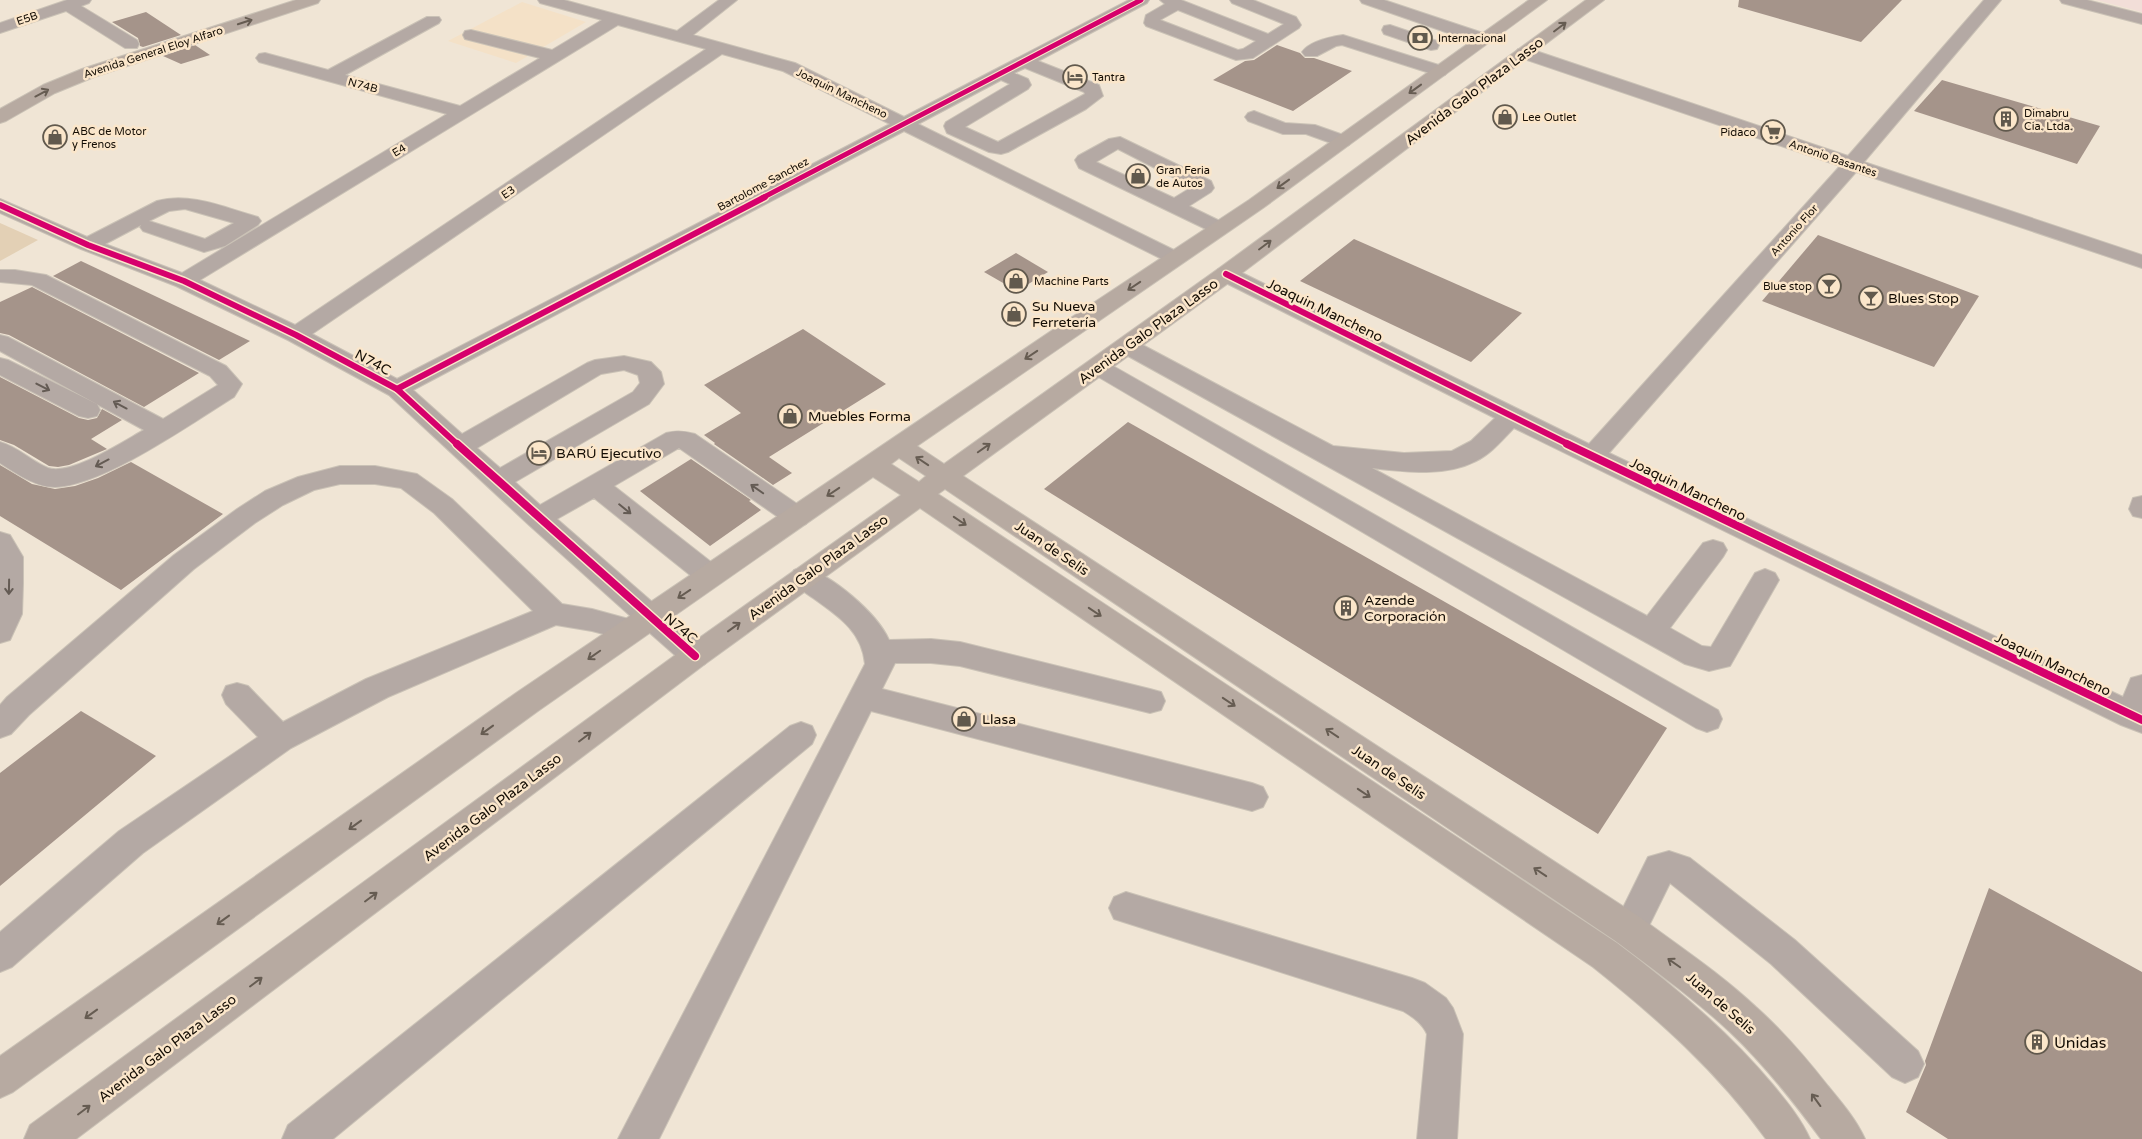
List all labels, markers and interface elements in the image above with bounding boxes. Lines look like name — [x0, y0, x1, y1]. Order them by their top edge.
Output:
street label: E5B — [15, 9, 40, 28]
one-way arrow — [237, 16, 253, 26]
one-way arrow — [1553, 21, 1566, 32]
street label: Avenida General Eloy Alfaro — [82, 24, 225, 81]
bank icon: Internacional — [1407, 25, 1433, 51]
place label: Internacional — [1438, 32, 1506, 45]
street label: Avenida Galo Plaza Lasso — [1402, 34, 1547, 149]
hotel icon: Tantra — [1062, 64, 1088, 90]
street label: Joaquin Mancheno — [794, 66, 890, 121]
place label: Tantra — [1092, 71, 1125, 84]
street label: N74B — [347, 75, 380, 96]
one-way arrow — [1409, 83, 1422, 94]
one-way arrow — [35, 88, 50, 98]
shop icon: Lee Outlet — [1492, 104, 1518, 130]
building icon: Dimabru Cia. Ltda. — [1993, 106, 2019, 132]
place label: Dimabru Cia. Ltda. — [2024, 107, 2073, 133]
place label: Lee Outlet — [1522, 111, 1577, 124]
supermarket icon: Pidaco — [1760, 119, 1786, 145]
shop icon: ABC de Motor y Frenos — [42, 124, 68, 150]
place label: ABC de Motor y Frenos — [72, 125, 147, 151]
place label: Pidaco — [1720, 126, 1756, 139]
street label: Antonio Basantes — [1787, 137, 1878, 180]
street label: E4 — [390, 141, 409, 160]
street label: Bartolome Sanchez — [715, 155, 811, 214]
shop icon: Gran Feria de Autos — [1125, 163, 1151, 189]
place label: Gran Feria de Autos — [1156, 164, 1210, 190]
one-way arrow — [1276, 179, 1290, 189]
street label: E3 — [499, 183, 518, 202]
street label: Antonio Flor — [1768, 201, 1821, 259]
one-way arrow — [1258, 240, 1272, 250]
shop icon: Machine Parts — [1003, 268, 1029, 294]
bar icon: Blue stop — [1816, 273, 1842, 299]
place label: Machine Parts — [1034, 275, 1109, 288]
street label: Avenida Galo Plaza Lasso — [1075, 275, 1222, 388]
street label: Joaquin Mancheno — [1264, 275, 1385, 346]
one-way arrow — [1127, 280, 1141, 291]
place label: Blue stop — [1763, 280, 1812, 293]
bar icon: Blues Stop — [1858, 285, 1884, 311]
place label: Blues Stop — [1888, 290, 1959, 307]
place label: Su Nueva Ferretería — [1032, 298, 1096, 331]
shop icon: Su Nueva Ferretería — [1001, 301, 1027, 327]
street label: N74C — [352, 346, 394, 379]
one-way arrow — [1024, 350, 1038, 360]
one-way arrow — [36, 382, 51, 392]
one-way arrow — [113, 400, 128, 409]
shop icon: Muebles Forma — [777, 403, 803, 429]
place label: Muebles Forma — [808, 408, 911, 425]
hotel icon: BARÚ Ejecutivo — [526, 440, 552, 466]
one-way arrow — [977, 443, 991, 453]
place label: BARÚ Ejecutivo — [556, 445, 661, 462]
street label: Joaquin Mancheno — [1627, 454, 1748, 525]
one-way arrow — [915, 456, 929, 466]
one-way arrow — [95, 459, 110, 468]
one-way arrow — [750, 484, 764, 494]
one-way arrow — [826, 487, 840, 497]
one-way arrow — [618, 503, 631, 514]
street label: Avenida Galo Plaza Lasso — [745, 511, 892, 624]
one-way arrow — [952, 516, 966, 526]
street label: Juan de Selis — [1011, 517, 1092, 580]
one-way arrow — [4, 578, 14, 594]
one-way arrow — [677, 589, 691, 599]
place label: Azende Corporación — [1364, 592, 1446, 625]
building icon: Azende Corporación — [1333, 595, 1359, 621]
one-way arrow — [1087, 607, 1101, 617]
street label: N74C — [660, 609, 701, 647]
one-way arrow — [727, 622, 741, 632]
street label: Joaquin Mancheno — [1992, 629, 2113, 700]
one-way arrow — [588, 650, 602, 660]
one-way arrow — [1222, 697, 1236, 707]
shop icon: Llasa — [951, 706, 977, 732]
place label: Llasa — [982, 711, 1016, 728]
one-way arrow — [480, 725, 494, 735]
one-way arrow — [1325, 728, 1339, 738]
one-way arrow — [578, 732, 592, 742]
street label: Juan de Selis — [1348, 741, 1429, 804]
street label: Avenida Galo Plaza Lasso — [420, 750, 565, 865]
one-way arrow — [1357, 788, 1371, 798]
one-way arrow — [348, 820, 362, 830]
one-way arrow — [1533, 866, 1547, 877]
one-way arrow — [364, 891, 377, 902]
one-way arrow — [217, 914, 230, 925]
one-way arrow — [1667, 958, 1681, 968]
street label: Juan de Selis — [1683, 969, 1759, 1038]
one-way arrow — [249, 977, 263, 987]
street label: Avenida Galo Plaza Lasso — [95, 991, 240, 1106]
one-way arrow — [84, 1009, 98, 1019]
building icon: Unidas — [2024, 1029, 2050, 1055]
place label: Unidas — [2054, 1033, 2106, 1053]
one-way arrow — [1811, 1093, 1821, 1107]
one-way arrow — [77, 1105, 91, 1115]

